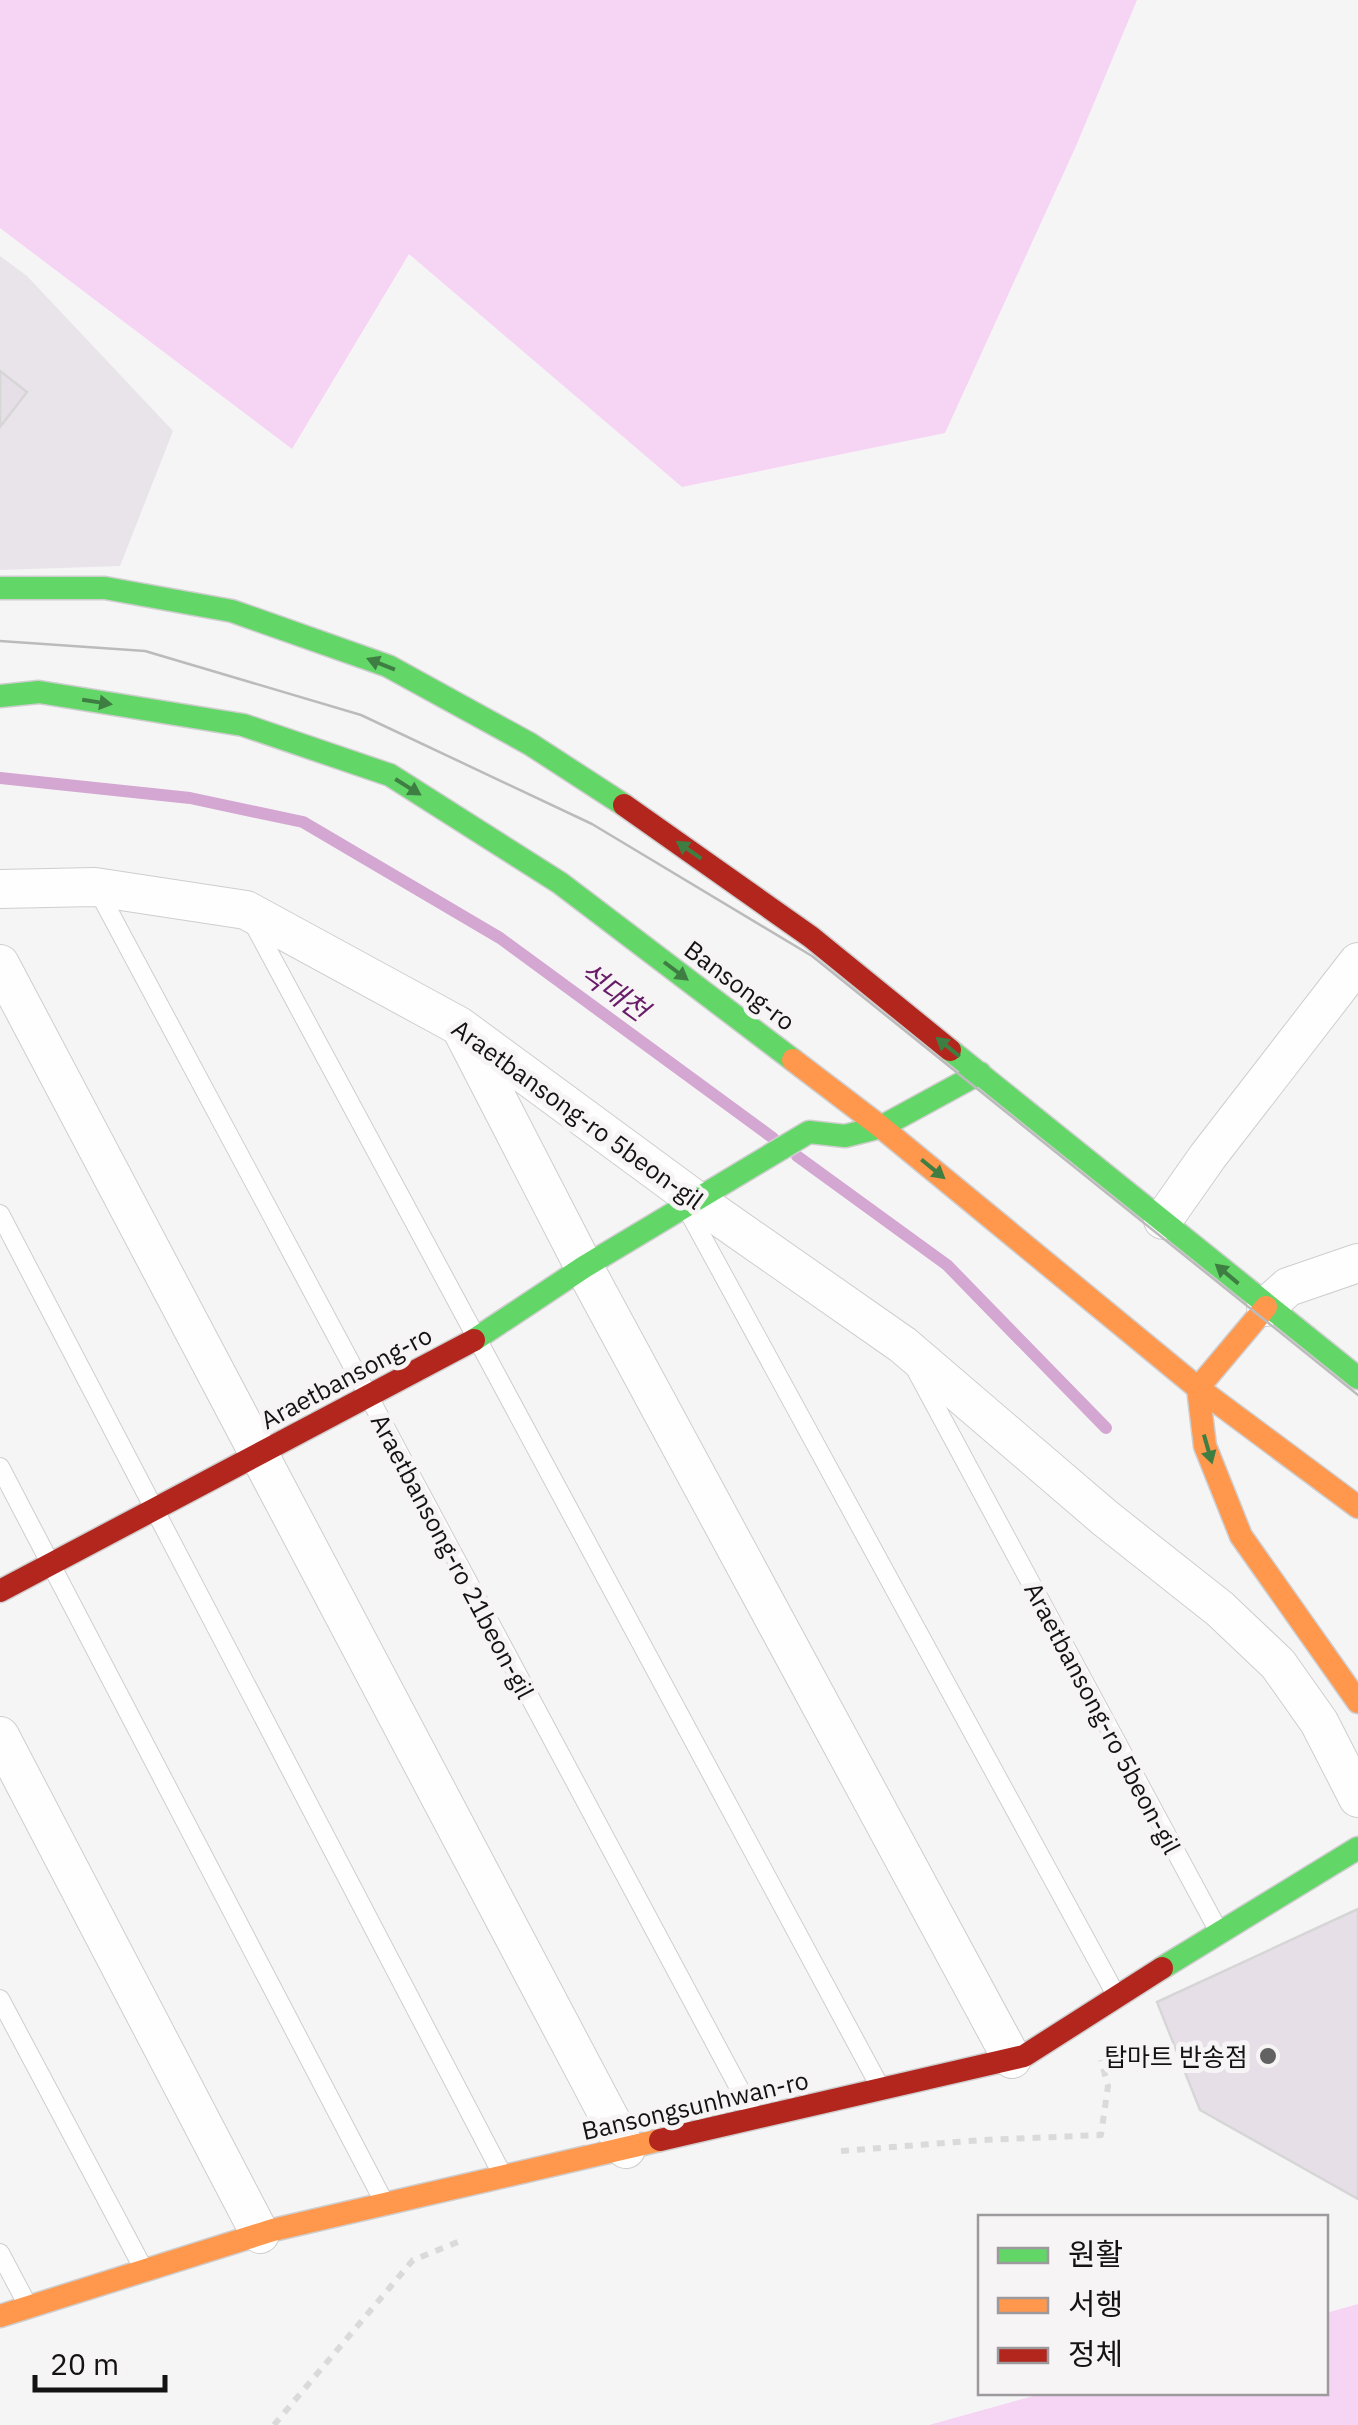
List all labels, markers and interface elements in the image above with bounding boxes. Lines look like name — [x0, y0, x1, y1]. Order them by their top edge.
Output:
one-way arrow — [366, 656, 396, 672]
one-way arrow — [81, 694, 113, 710]
one-way arrow — [394, 777, 422, 795]
one-way arrow — [676, 841, 702, 860]
street label: Bansong-ro — [678, 933, 802, 1037]
water label: 석대천 — [572, 953, 659, 1031]
one-way arrow — [663, 960, 689, 980]
street label: Araetbansong-ro 5beon-gil — [446, 1012, 710, 1217]
one-way arrow — [935, 1037, 960, 1058]
one-way arrow — [920, 1158, 945, 1179]
one-way arrow — [1214, 1264, 1239, 1285]
street label: Araetbansong-ro — [255, 1318, 437, 1436]
street label: Araetbansong-ro 21beon-gil — [364, 1408, 542, 1704]
one-way arrow — [1201, 1434, 1216, 1464]
street label: Araetbansong-ro 5beon-gil — [1017, 1576, 1189, 1860]
place label: 탑마트 반송점 — [1104, 2040, 1248, 2073]
marker: 탑마트 반송점 — [1257, 2045, 1279, 2067]
street label: Bansongsunhwan-ro — [578, 2063, 812, 2147]
legend — [978, 2215, 1328, 2395]
text: 원활 — [1068, 2234, 1123, 2273]
text: 서행 — [1068, 2284, 1123, 2323]
scale bar — [35, 2330, 165, 2392]
text: 정체 — [1068, 2334, 1123, 2373]
text: 20 m — [50, 2344, 119, 2383]

